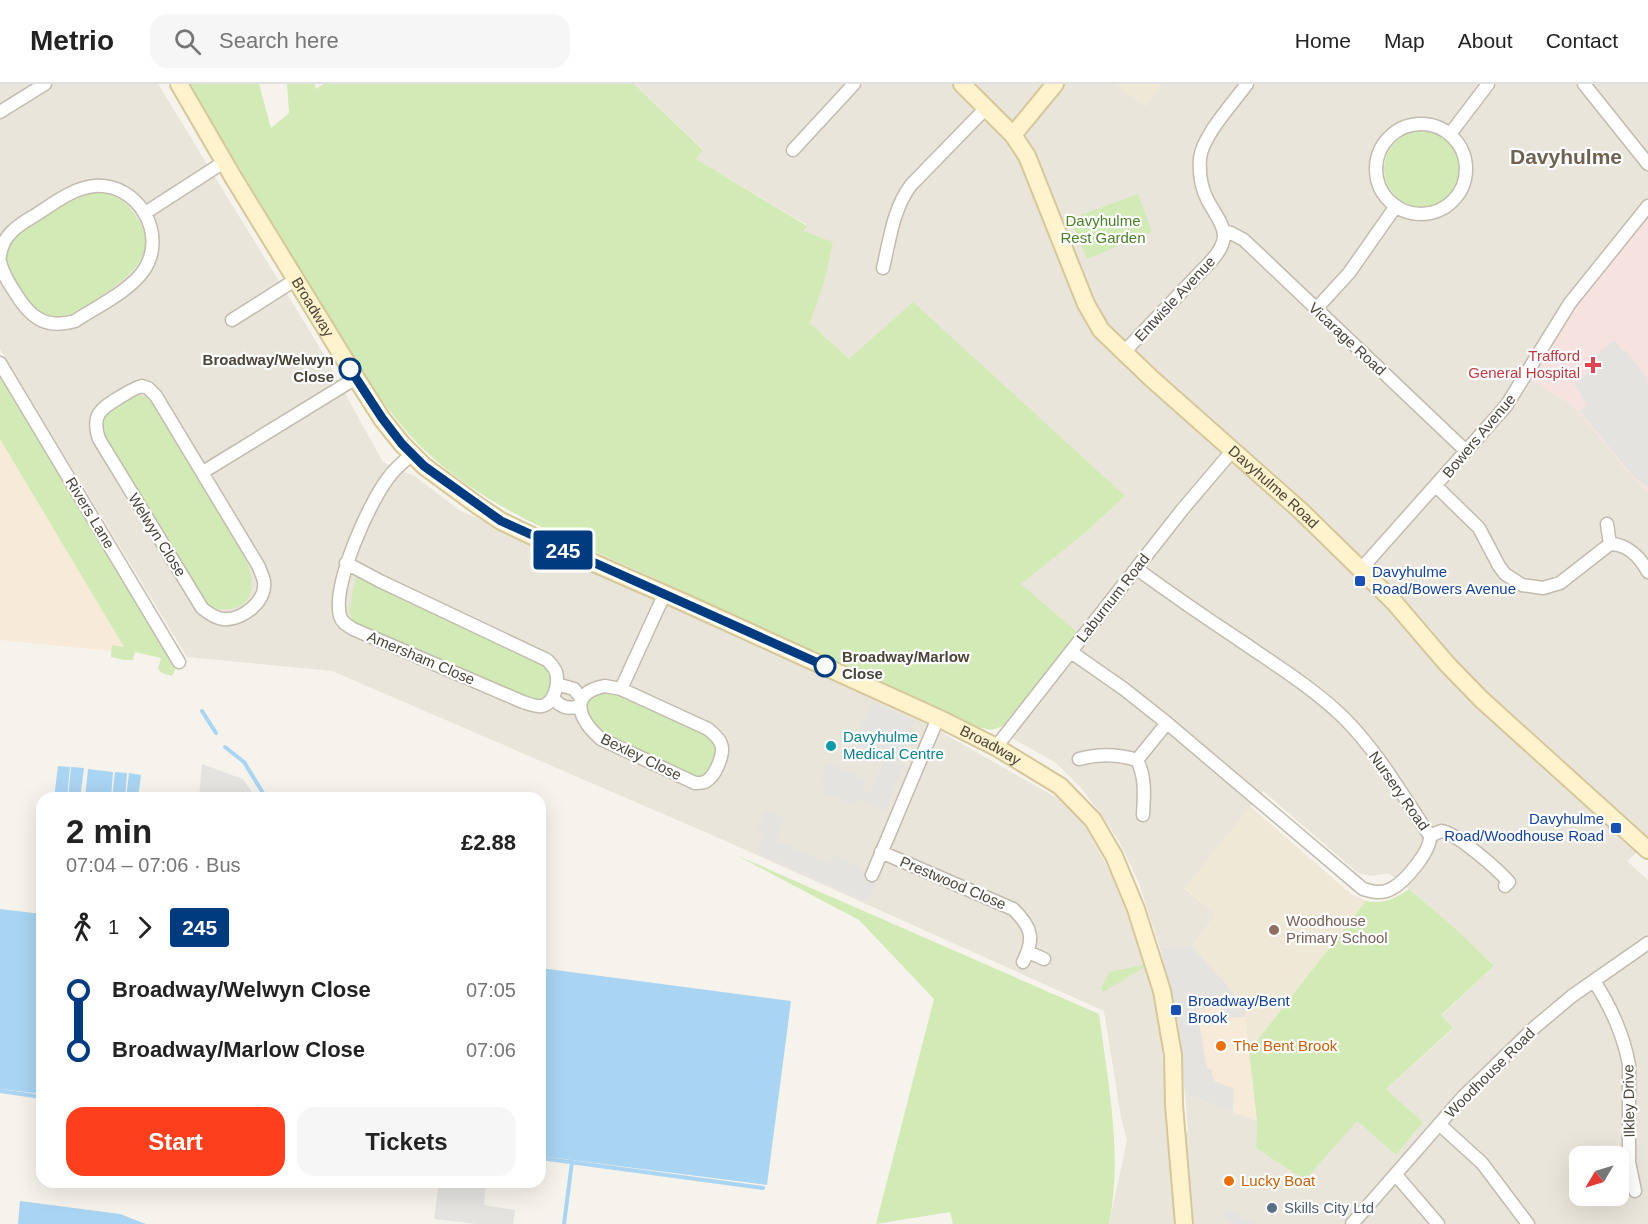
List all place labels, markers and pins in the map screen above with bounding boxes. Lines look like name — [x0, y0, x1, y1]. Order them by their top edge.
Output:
place label: Trafford General Hospital — [1468, 347, 1580, 381]
place label: Broadway/Welwyn Close — [203, 351, 334, 385]
marker: Trafford General Hospital — [1584, 356, 1602, 374]
marker: Broadway/Welwyn Close — [339, 358, 361, 380]
place label: Davyhulme Road/Bowers Avenue — [1372, 563, 1516, 597]
marker: Davyhulme Road/Bowers Avenue — [1353, 574, 1367, 588]
place label: Broadway/Marlow Close — [842, 648, 970, 682]
marker: Broadway/Marlow Close — [814, 655, 836, 677]
place label: Davyhulme Medical Centre — [843, 728, 944, 762]
marker: Davyhulme Medical Centre — [824, 739, 838, 753]
place label: Davyhulme Road/Woodhouse Road — [1444, 810, 1604, 844]
marker: Davyhulme Road/Woodhouse Road — [1609, 821, 1623, 835]
place label: Woodhouse Primary School — [1286, 912, 1388, 946]
marker: Woodhouse Primary School — [1267, 923, 1281, 937]
place label: Broadway/Bent Brook — [1188, 992, 1291, 1026]
marker: Broadway/Bent Brook — [1169, 1003, 1183, 1017]
place label: The Bent Brook — [1233, 1037, 1338, 1054]
marker: The Bent Brook — [1214, 1039, 1228, 1053]
place label: Lucky Boat — [1241, 1172, 1316, 1189]
marker: Lucky Boat — [1222, 1174, 1236, 1188]
place label: Skills City Ltd — [1284, 1199, 1374, 1216]
marker: Skills City Ltd — [1265, 1201, 1279, 1215]

